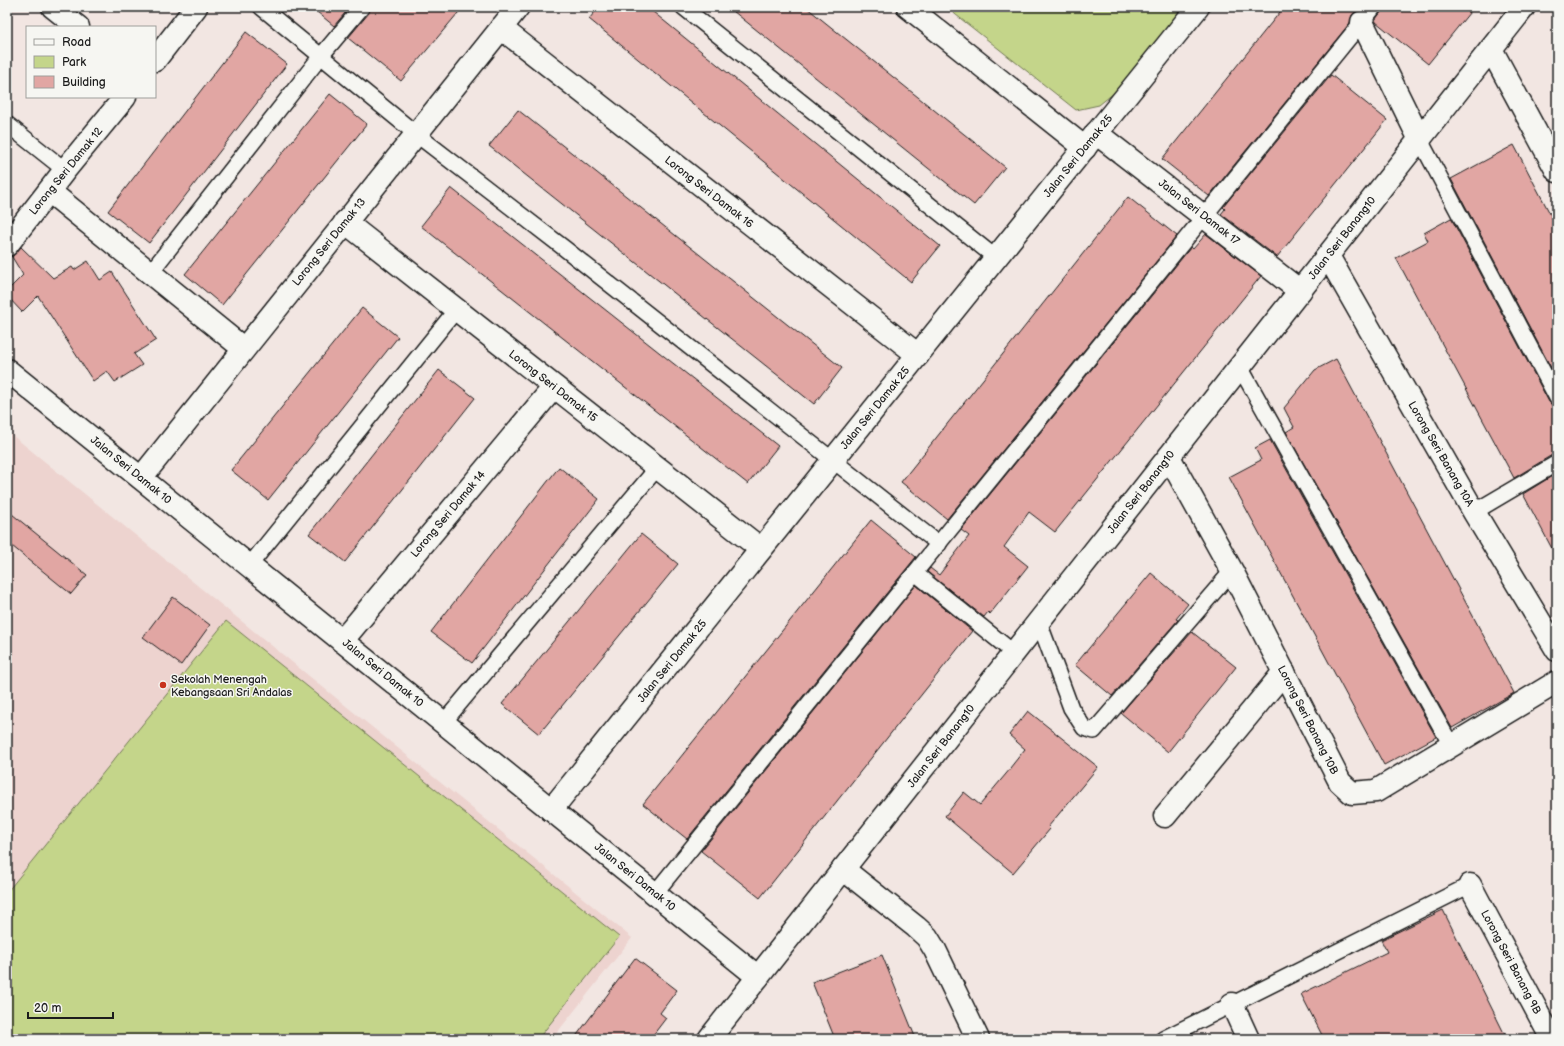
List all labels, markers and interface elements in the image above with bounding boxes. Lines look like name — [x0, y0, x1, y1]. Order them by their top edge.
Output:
legend — [26, 26, 156, 98]
text: Road — [62, 35, 91, 50]
text: Park — [62, 55, 86, 70]
text: Building — [62, 75, 106, 90]
street label: Jalan Seri Damak 25 — [1041, 112, 1115, 200]
street label: Lorong Seri Damak 12 — [27, 124, 106, 217]
street label: Lorong Seri Damak 16 — [662, 153, 756, 231]
street label: Jalan Seri Damak 17 — [1156, 176, 1243, 248]
street label: Jalan Seri Banang10 — [1306, 194, 1379, 282]
street label: Lorong Seri Damak 13 — [290, 195, 369, 288]
street label: Lorong Seri Damak 15 — [506, 347, 600, 425]
street label: Jalan Seri Damak 25 — [838, 364, 912, 452]
street label: Lorong Seri Banang 10A — [1406, 399, 1477, 509]
street label: Jalan Seri Damak 10 — [88, 433, 175, 507]
street label: Jalan Seri Banang10 — [1105, 448, 1178, 536]
street label: Lorong Seri Damak 14 — [408, 468, 488, 560]
street label: Jalan Seri Damak 25 — [635, 617, 709, 705]
street label: Jalan Seri Damak 10 — [340, 636, 427, 710]
street label: Lorong Seri Banang 10B — [1275, 663, 1341, 777]
place label: Sekolah Menengah Kebangsaan Sri Andalas — [171, 673, 293, 699]
marker: Sekolah Menengah Kebangsaan Sri Andalas — [158, 680, 168, 690]
street label: Jalan Seri Banang10 — [905, 702, 978, 790]
street label: Jalan Seri Damak 10 — [592, 840, 679, 914]
street label: Lorong Seri Banang 9B — [1478, 908, 1544, 1017]
scale bar — [28, 994, 113, 1020]
text: 20 m — [34, 1001, 61, 1016]

